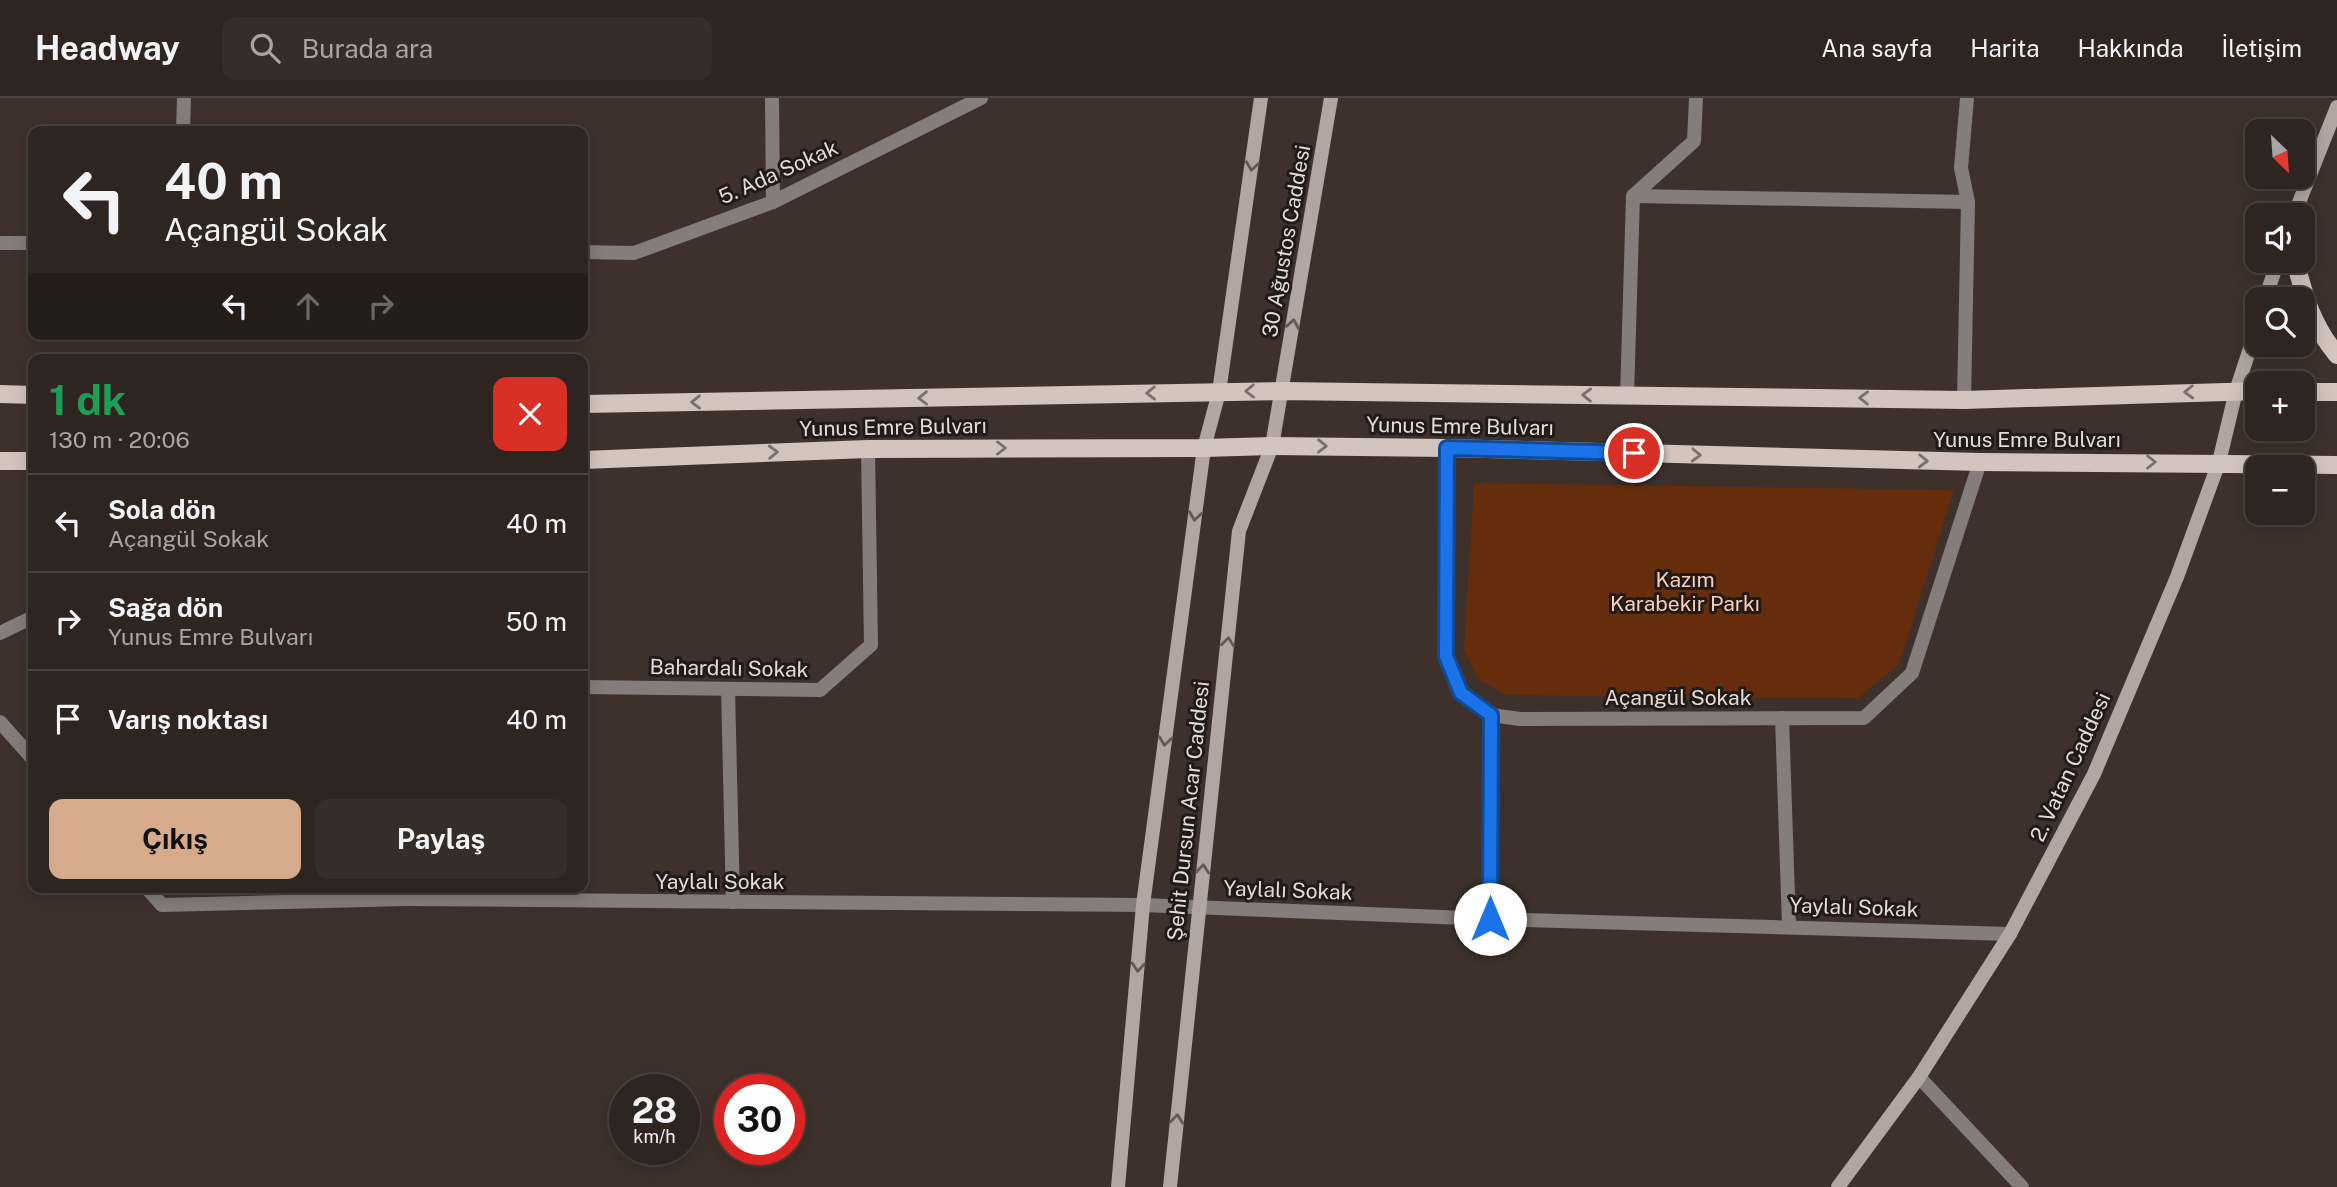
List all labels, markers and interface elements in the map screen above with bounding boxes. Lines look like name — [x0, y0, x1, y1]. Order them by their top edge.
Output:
search box — [222, 17, 712, 80]
text: Headway — [35, 29, 180, 67]
icon: search — [246, 29, 284, 67]
text: Burada ara — [302, 33, 433, 64]
text: Ana sayfa — [1821, 34, 1932, 62]
text: Harita — [1970, 34, 2040, 62]
text: Hakkında — [2078, 34, 2183, 62]
text: İletişim — [2221, 34, 2302, 62]
north arrow — [2245, 119, 2315, 189]
map controls — [2245, 119, 2315, 525]
street label: 5. Ada Sokak — [715, 134, 842, 209]
street label: 30 Ağustos Caddesi — [1257, 143, 1315, 339]
text: 40 m — [164, 152, 283, 210]
icon: left — [49, 154, 140, 245]
one-way arrow — [1244, 160, 1259, 171]
button: sound — [2245, 203, 2315, 273]
text: Açangül Sokak — [164, 211, 388, 248]
icon: left — [216, 287, 254, 325]
icon: ahead — [289, 287, 327, 325]
icon: right — [362, 287, 400, 325]
button: search — [2245, 287, 2315, 357]
one-way arrow — [1285, 318, 1300, 330]
button: + — [2245, 371, 2315, 441]
text: 1 dk — [49, 375, 126, 424]
button: close — [493, 377, 567, 451]
one-way arrow — [1245, 383, 1255, 399]
one-way arrow — [1145, 385, 1156, 401]
one-way arrow — [2184, 385, 2195, 400]
one-way arrow — [1582, 387, 1592, 403]
one-way arrow — [918, 390, 929, 405]
one-way arrow — [1858, 391, 1869, 406]
one-way arrow — [690, 394, 701, 410]
street label: Yunus Emre Bulvarı — [1366, 412, 1554, 440]
street label: Yunus Emre Bulvarı — [799, 413, 987, 441]
pin — [1604, 423, 1664, 483]
text: 130 m · 20:06 — [49, 426, 190, 453]
street label: Yunus Emre Bulvarı — [1933, 427, 2121, 452]
icon: arrive — [1615, 434, 1653, 472]
one-way arrow — [1317, 438, 1327, 454]
one-way arrow — [996, 440, 1007, 456]
one-way arrow — [768, 445, 779, 460]
one-way arrow — [1691, 447, 1702, 462]
one-way arrow — [1918, 453, 1929, 468]
one-way arrow — [2146, 454, 2157, 470]
button: − — [2245, 455, 2315, 525]
text: Sola dön — [108, 494, 216, 525]
icon: left — [49, 504, 87, 542]
text: 40 m — [506, 508, 567, 539]
one-way arrow — [1188, 510, 1203, 522]
text: Açangül Sokak — [108, 525, 269, 552]
park label: Kazım Karabekir Parkı — [1610, 567, 1760, 616]
text: Sağa dön — [108, 592, 223, 623]
icon: right — [49, 602, 87, 640]
text: 50 m — [506, 606, 567, 637]
text: Yunus Emre Bulvarı — [108, 623, 313, 650]
one-way arrow — [1220, 636, 1235, 648]
street label: Bahardalı Sokak — [649, 654, 809, 682]
street label: Şehit Dursun Acar Caddesi — [1162, 680, 1214, 942]
street label: Açangül Sokak — [1604, 685, 1752, 710]
street label: 2. Vatan Caddesi — [2025, 689, 2115, 845]
icon: arrive — [49, 700, 87, 738]
text: Varış noktası — [108, 704, 268, 735]
text: 40 m — [506, 704, 567, 735]
one-way arrow — [1158, 735, 1173, 747]
button: Çıkış — [49, 799, 301, 879]
button: Paylaş — [315, 799, 567, 879]
one-way arrow — [1196, 863, 1211, 874]
street label: Yaylalı Sokak — [655, 869, 785, 894]
street label: Yaylalı Sokak — [1223, 875, 1353, 905]
position arrow — [1453, 882, 1527, 956]
street label: Yaylalı Sokak — [1789, 892, 1919, 922]
one-way arrow — [1131, 962, 1146, 973]
speed limit sign: 30 — [714, 1074, 805, 1165]
text: 28 — [632, 1090, 677, 1131]
one-way arrow — [1169, 1113, 1184, 1124]
text: km/h — [633, 1126, 676, 1147]

